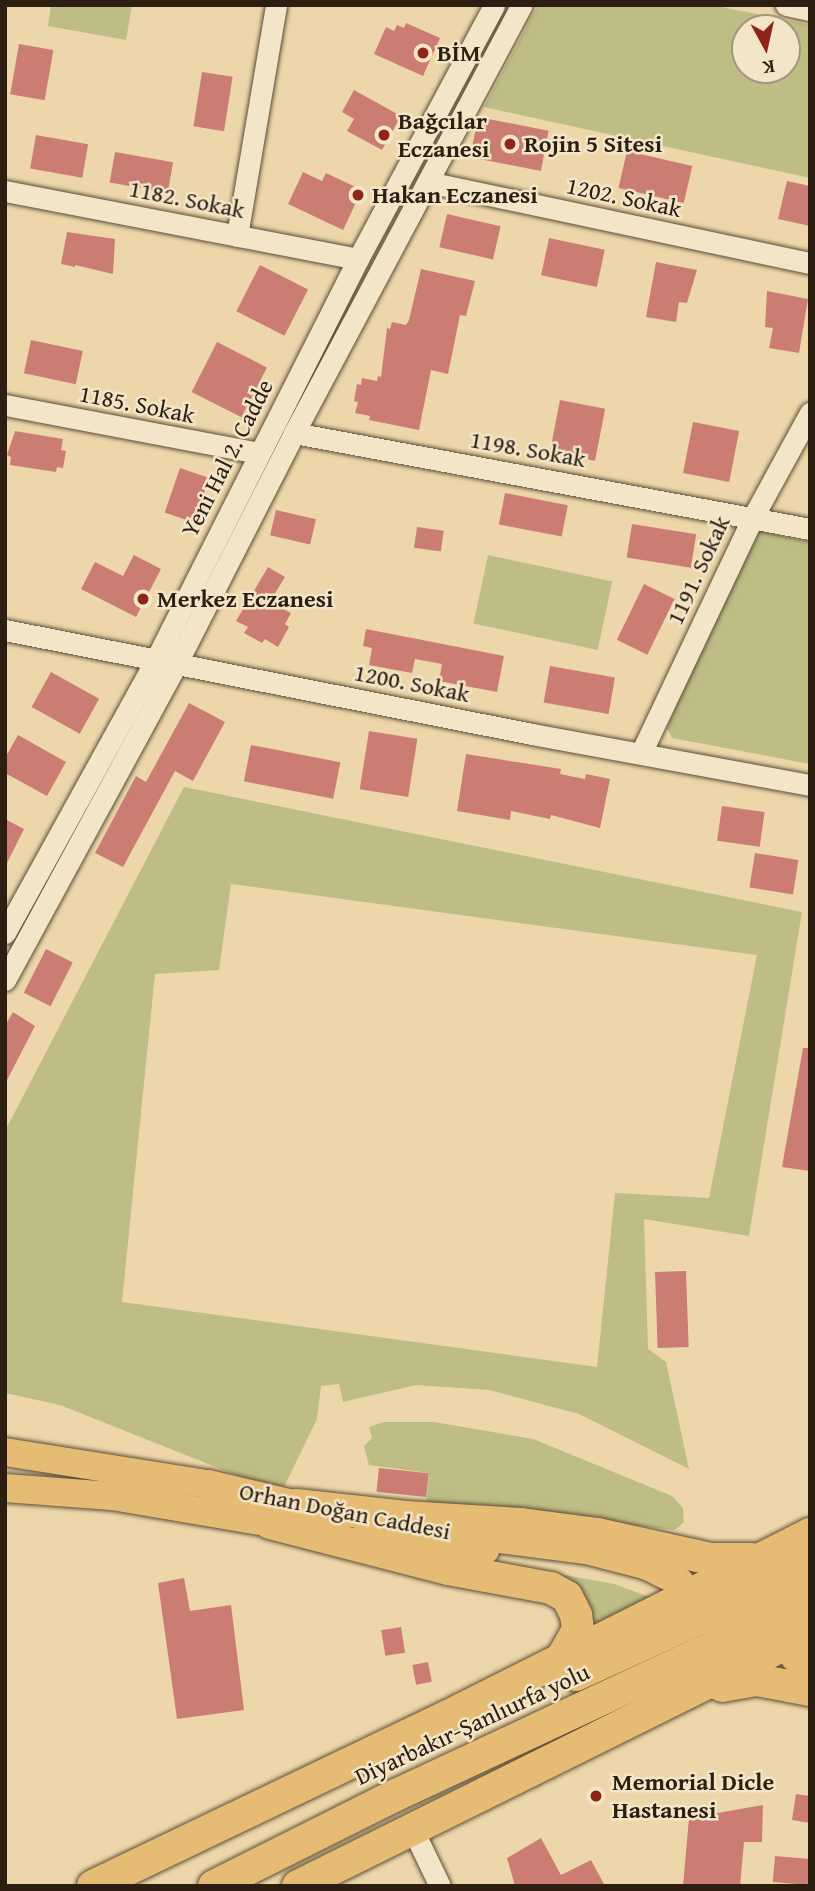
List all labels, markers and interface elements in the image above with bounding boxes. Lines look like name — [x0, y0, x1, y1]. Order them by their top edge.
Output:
north arrow — [731, 14, 801, 84]
place label: BİM — [437, 39, 481, 67]
marker: BİM — [415, 45, 431, 61]
text: K — [761, 53, 777, 83]
place label: Bağcılar Eczanesi — [398, 107, 489, 163]
marker: Bağcılar Eczanesi — [376, 127, 392, 143]
place label: Rojin 5 Sitesi — [524, 130, 662, 158]
marker: Rojin 5 Sitesi — [502, 136, 518, 152]
street label: 1202. Sokak — [564, 171, 684, 223]
street label: 1182. Sokak — [127, 174, 247, 224]
place label: Hakan Eczanesi — [372, 181, 538, 209]
marker: Hakan Eczanesi — [350, 187, 366, 203]
street label: Yeni Hal 2. Cadde — [175, 374, 279, 542]
street label: 1185. Sokak — [77, 379, 197, 429]
street label: 1198. Sokak — [468, 425, 588, 473]
street label: 1191. Sokak — [660, 511, 736, 629]
place label: Merkez Eczanesi — [157, 585, 334, 613]
marker: Merkez Eczanesi — [135, 591, 151, 607]
street label: 1200. Sokak — [352, 658, 472, 708]
street label: Orhan Doğan Caddesi — [237, 1476, 453, 1546]
street label: Diyarbakır-Şanlıurfa yolu — [350, 1657, 594, 1791]
place label: Memorial Dicle Hastanesi — [612, 1768, 774, 1824]
marker: Memorial Dicle Hastanesi — [586, 1786, 606, 1806]

